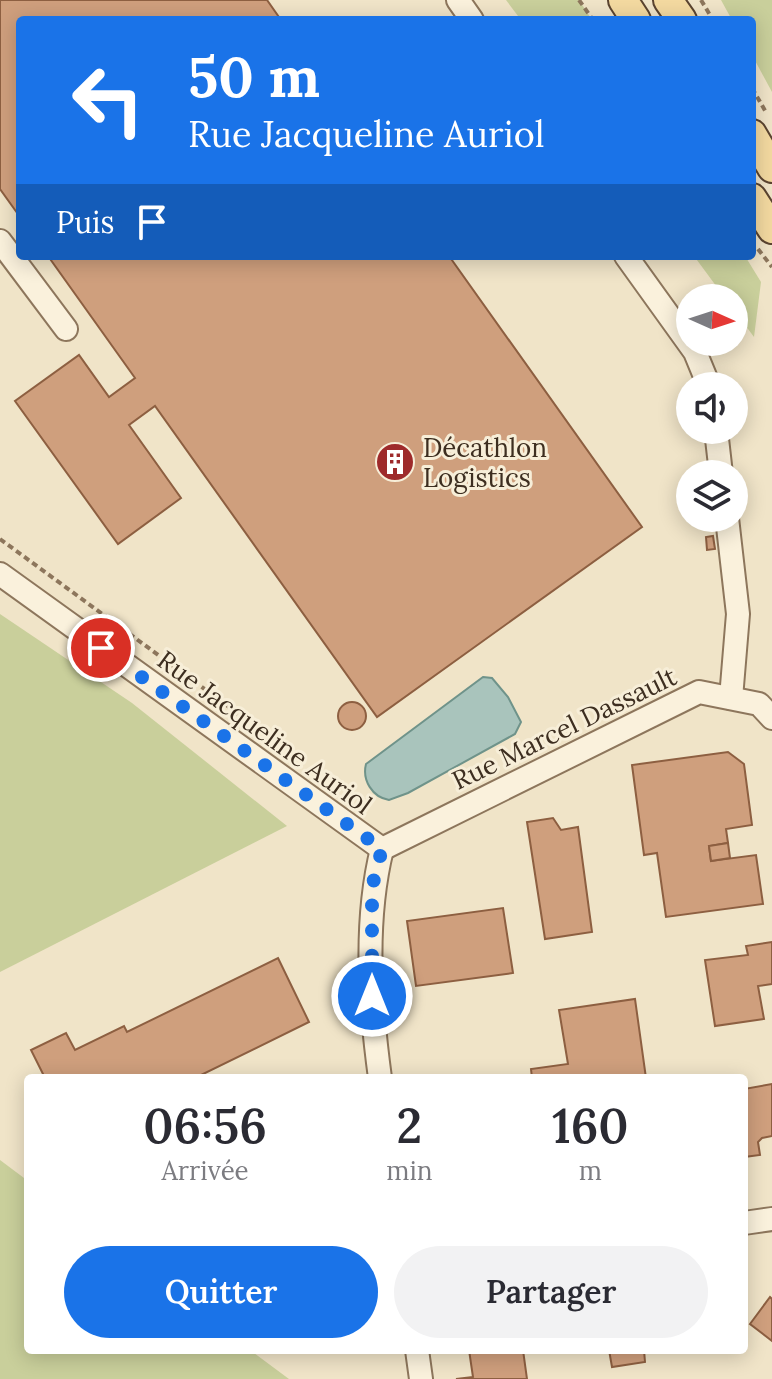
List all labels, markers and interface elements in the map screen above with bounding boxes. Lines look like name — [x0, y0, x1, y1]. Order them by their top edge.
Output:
text: 50 m — [188, 41, 320, 112]
icon: left — [56, 48, 160, 152]
text: Rue Jacqueline Auriol — [188, 111, 545, 157]
icon: arrive — [130, 200, 174, 244]
text: Puis — [56, 203, 114, 241]
north arrow — [676, 284, 748, 356]
map controls — [676, 284, 748, 532]
button: sound — [676, 372, 748, 444]
place label: Décathlon Logistics — [423, 431, 547, 494]
building icon: Décathlon Logistics — [374, 441, 416, 483]
button: layers — [676, 460, 748, 532]
pin — [67, 614, 135, 682]
icon: arrive — [79, 626, 123, 670]
street label: Rue Jacqueline Auriol — [151, 643, 379, 821]
street label: Rue Marcel Dassault — [446, 659, 682, 797]
position arrow — [330, 954, 414, 1038]
text: 06:56 — [143, 1095, 267, 1156]
text: 2 — [397, 1095, 422, 1156]
text: 160 — [552, 1095, 629, 1156]
text: Arrivée — [162, 1154, 249, 1187]
text: min — [386, 1154, 433, 1187]
text: m — [579, 1154, 602, 1187]
button: Quitter — [64, 1246, 378, 1338]
button: Partager — [394, 1246, 708, 1338]

